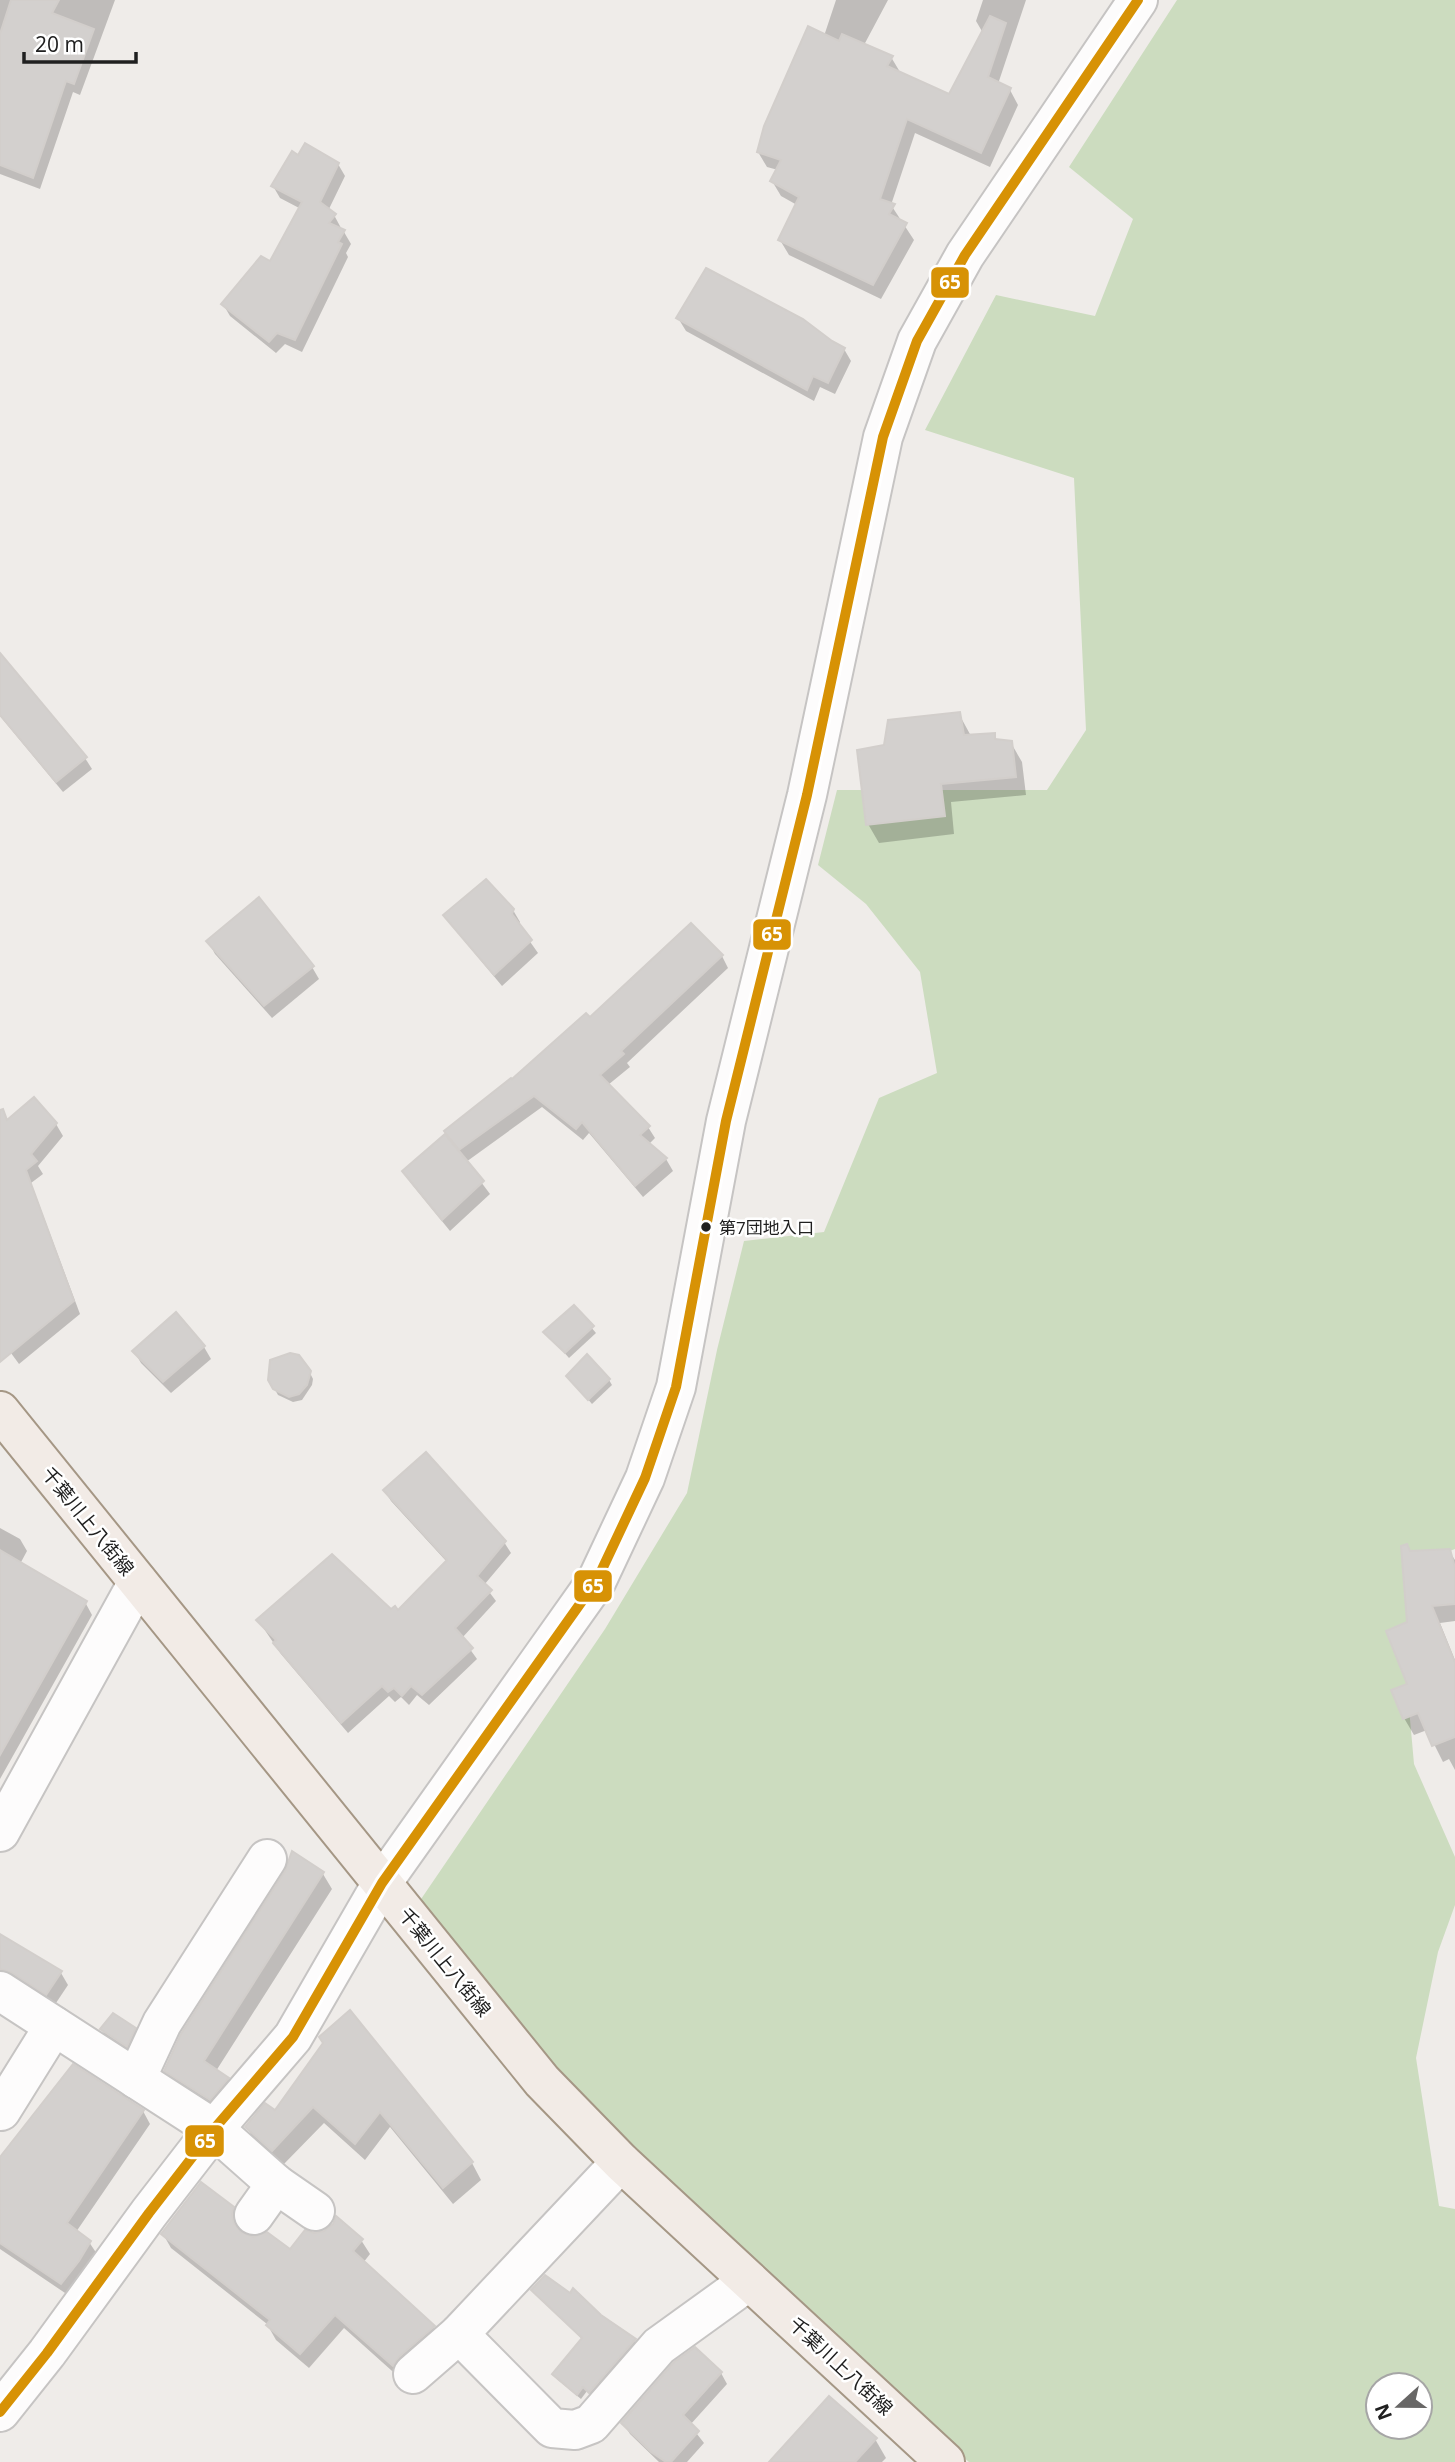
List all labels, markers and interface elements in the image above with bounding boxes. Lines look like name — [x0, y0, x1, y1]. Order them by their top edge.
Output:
scale bar — [24, 21, 136, 65]
text: 20 m — [35, 30, 84, 58]
line badge: 65 — [930, 266, 970, 299]
text: 65 — [939, 269, 961, 295]
line badge: 65 — [752, 918, 792, 951]
text: 65 — [761, 921, 783, 947]
place label: 第7団地入口 — [719, 1216, 814, 1239]
marker: 第7団地入口 — [699, 1220, 713, 1234]
street label: 千葉川上八街線 — [36, 1461, 140, 1581]
line badge: 65 — [573, 1569, 613, 1603]
text: 65 — [582, 1573, 604, 1599]
street label: 千葉川上八街線 — [393, 1902, 497, 2022]
line badge: 65 — [184, 2124, 225, 2158]
text: 65 — [194, 2128, 216, 2154]
street label: 千葉川上八街線 — [783, 2311, 899, 2421]
north arrow — [1364, 2371, 1434, 2441]
text: N — [1368, 2400, 1398, 2424]

